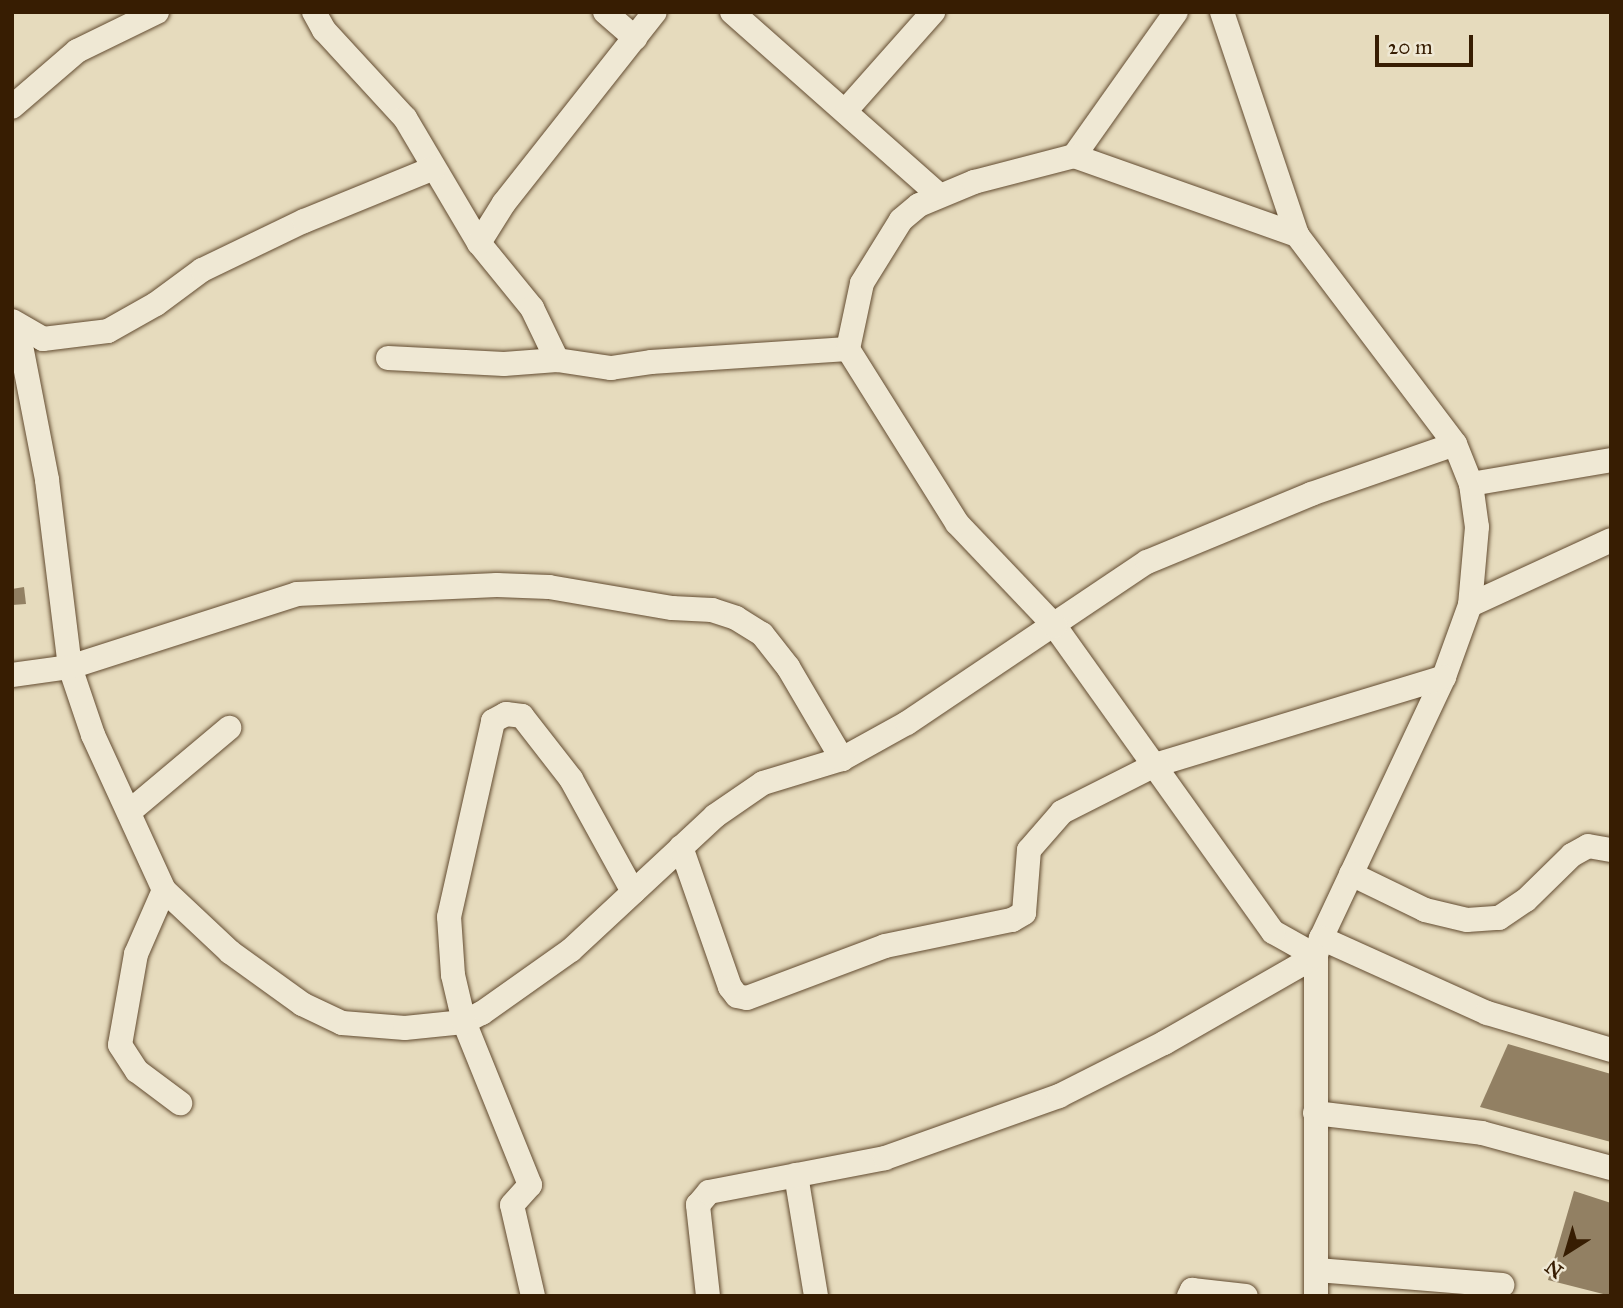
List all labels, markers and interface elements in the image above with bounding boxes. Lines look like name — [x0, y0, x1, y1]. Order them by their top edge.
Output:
scale bar — [1378, 21, 1476, 65]
text: 20 m — [1388, 34, 1433, 60]
north arrow — [1532, 1217, 1602, 1287]
text: N — [1541, 1255, 1567, 1283]

